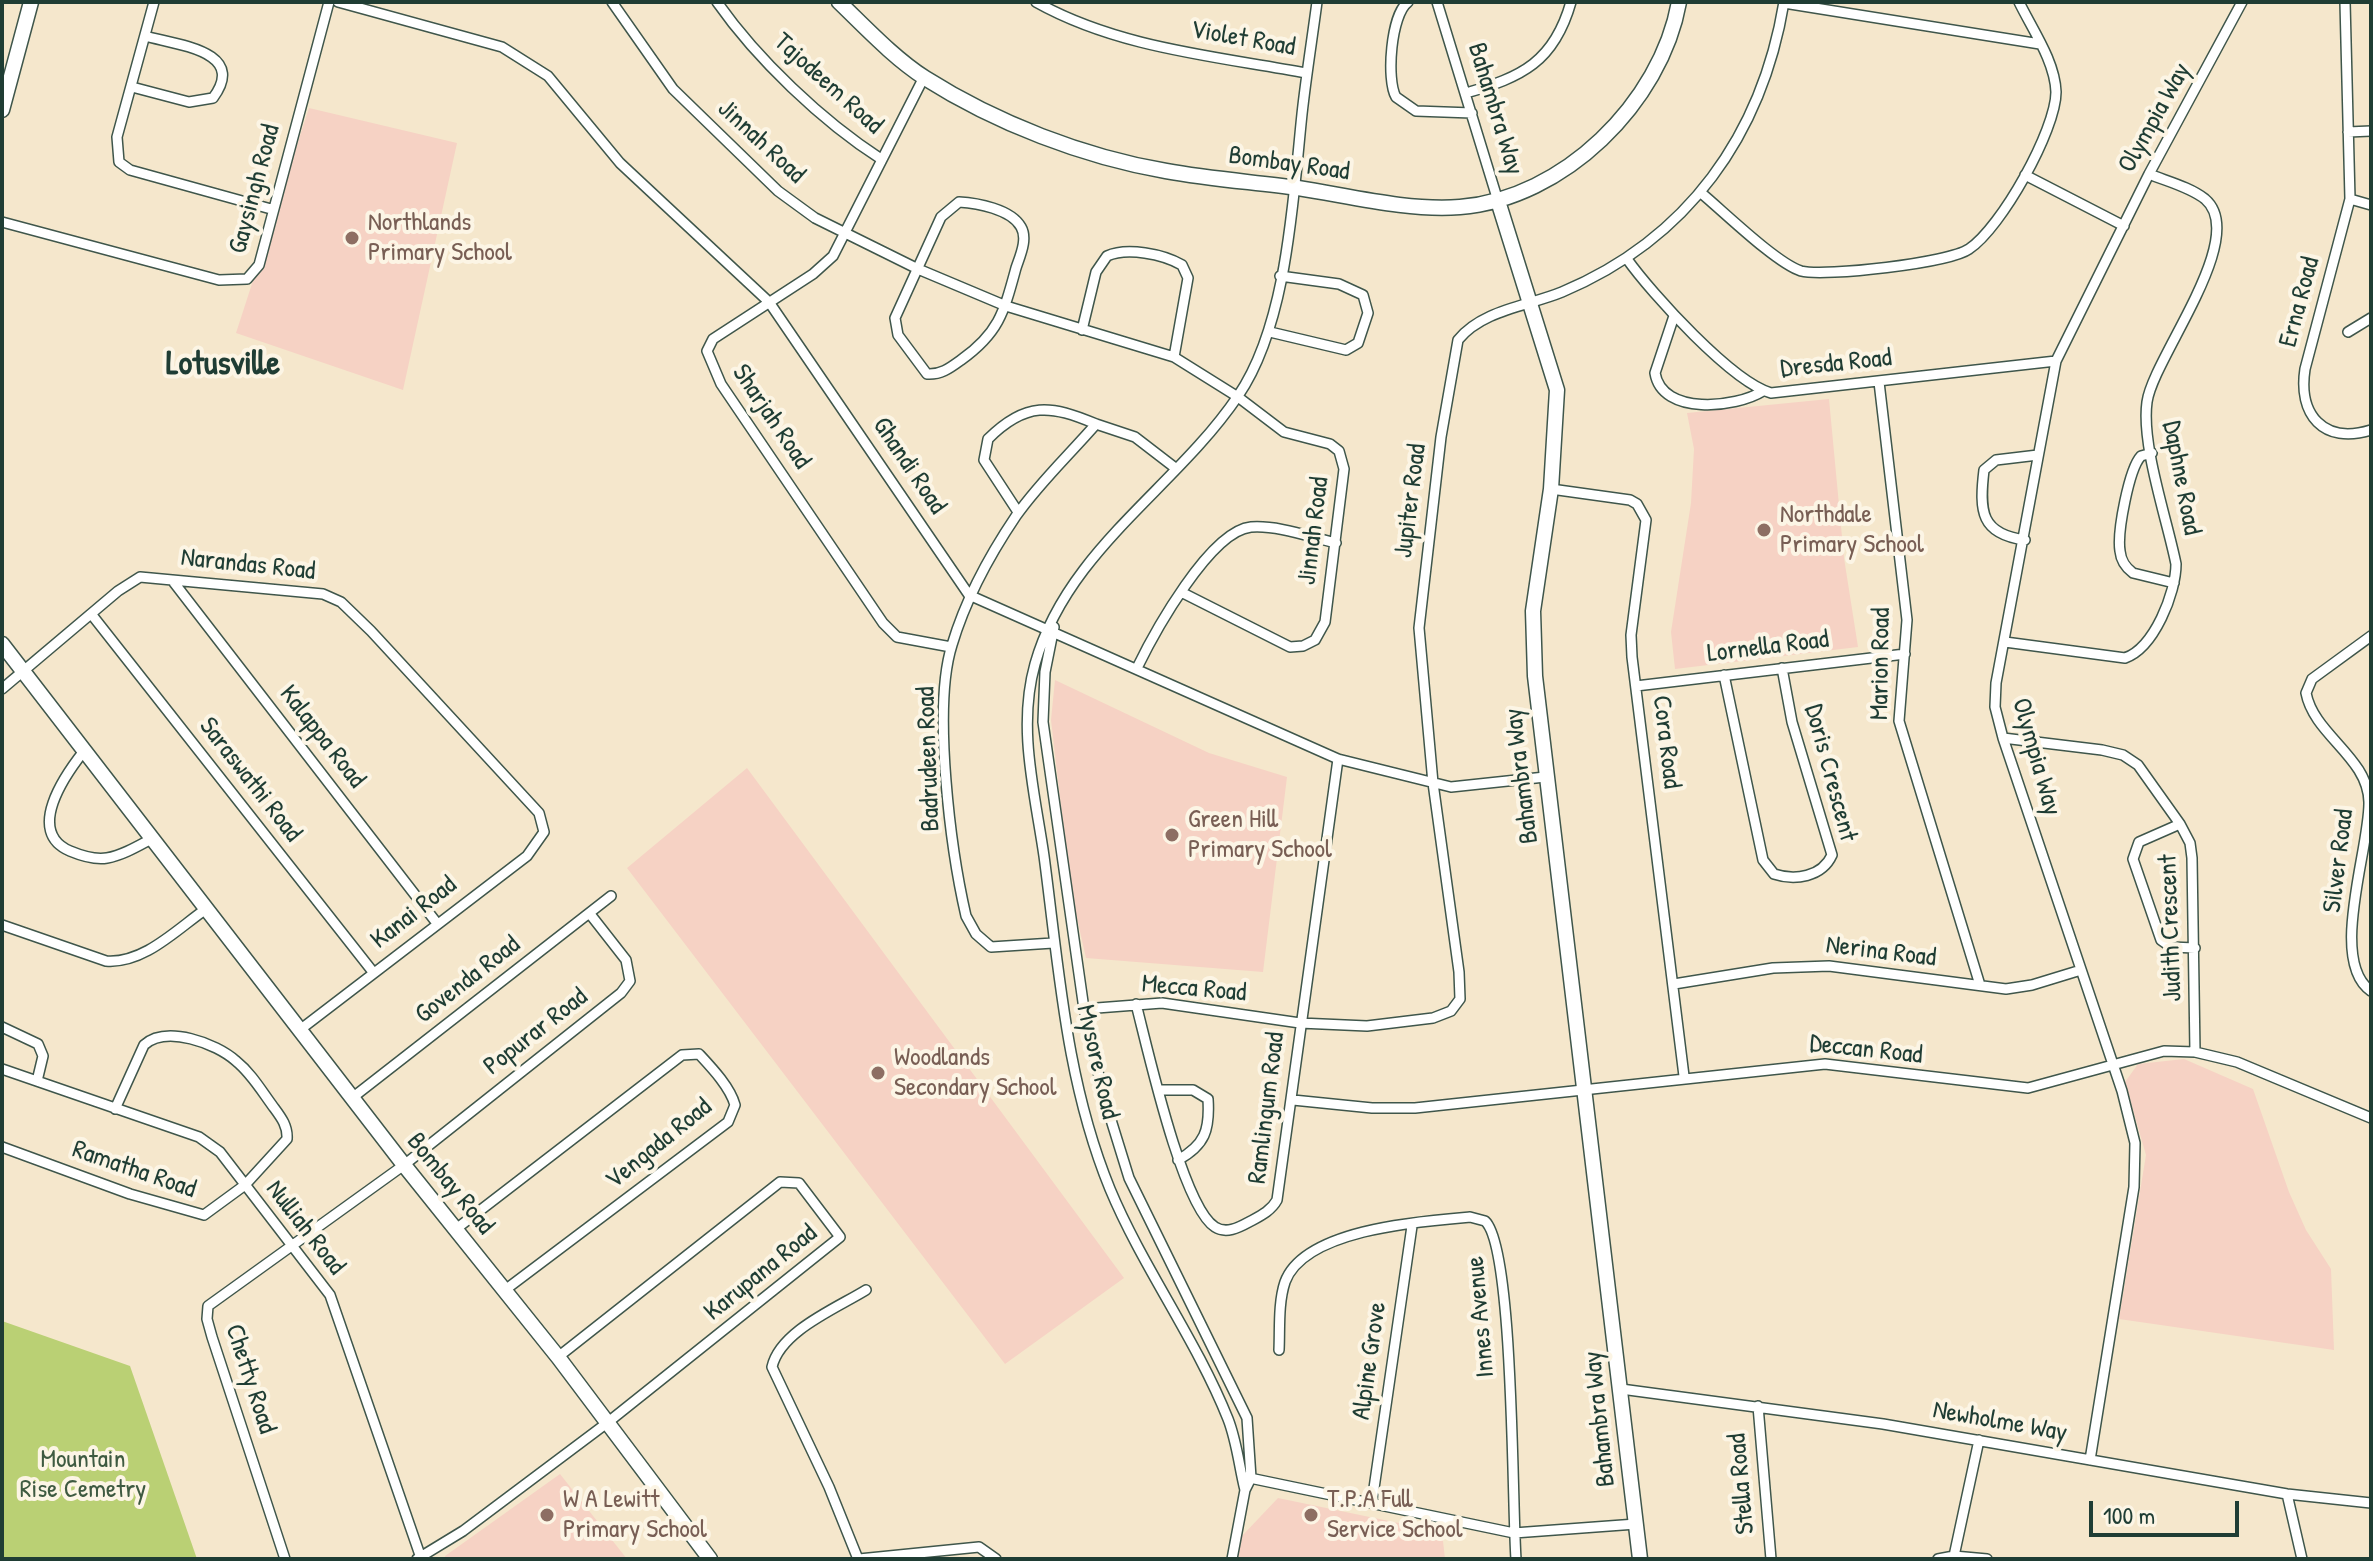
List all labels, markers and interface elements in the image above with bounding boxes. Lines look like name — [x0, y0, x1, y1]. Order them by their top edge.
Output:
street label: Violet Road — [1188, 14, 1298, 64]
street label: Tajodeem Road — [767, 27, 889, 141]
street label: Bahambra Way — [1460, 39, 1530, 179]
street label: Olympia Way — [2112, 58, 2198, 178]
street label: Jinnah Road — [711, 94, 811, 190]
street label: Gaysingh Road — [223, 121, 287, 257]
street label: Bombay Road — [1227, 140, 1351, 188]
place label: Northlands Primary School — [368, 207, 512, 268]
marker: Northlands Primary School — [343, 229, 361, 247]
street label: Erna Road — [2273, 254, 2327, 350]
street label: Dresda Road — [1779, 343, 1893, 385]
district label: Lotusville — [166, 345, 280, 385]
street label: Sharjah Road — [725, 359, 817, 475]
street label: Ghandi Road — [865, 412, 953, 520]
street label: Daphne Road — [2155, 418, 2207, 538]
street label: Jupiter Road — [1389, 442, 1433, 560]
street label: Jinnah Road — [1292, 475, 1336, 587]
place label: Northdale Primary School — [1780, 499, 1924, 560]
marker: Northdale Primary School — [1755, 521, 1773, 539]
street label: Narandas Road — [179, 542, 317, 588]
street label: Marion Road — [1864, 608, 1898, 720]
street label: Lornella Road — [1705, 624, 1831, 670]
street label: Kalappa Road — [272, 679, 372, 795]
street label: Badrudeen Road — [911, 686, 947, 832]
street label: Cora Road — [1645, 694, 1687, 790]
street label: Olympia Way — [2004, 695, 2068, 819]
street label: Doris Crescent — [1797, 701, 1863, 845]
street label: Bahambra Way — [1498, 706, 1546, 846]
street label: Saraswathi Road — [192, 712, 308, 848]
place label: Green Hill Primary School — [1188, 804, 1332, 866]
street label: Silver Road — [2317, 807, 2361, 915]
marker: Green Hill Primary School — [1163, 826, 1181, 844]
street label: Judith Crescent — [2153, 854, 2189, 1002]
street label: Kanai Road — [365, 870, 463, 956]
street label: Govenda Road — [409, 929, 527, 1031]
street label: Nerina Road — [1824, 930, 1938, 974]
street label: Mecca Road — [1140, 969, 1248, 1009]
street label: Popurar Road — [478, 982, 594, 1082]
street label: Mysore Road — [1069, 1002, 1125, 1122]
street label: Deccan Road — [1808, 1029, 1924, 1071]
street label: Ramlingum Road — [1242, 1030, 1292, 1186]
place label: Woodlands Secondary School — [894, 1042, 1057, 1104]
marker: Woodlands Secondary School — [869, 1064, 887, 1082]
street label: Vengada Road — [600, 1092, 718, 1196]
street label: Bombay Road — [400, 1127, 500, 1241]
street label: Ramatha Road — [68, 1134, 200, 1206]
street label: Nulliah Road — [259, 1175, 351, 1281]
street label: Karupana Road — [698, 1218, 824, 1328]
street label: Innes Avenue — [1460, 1255, 1502, 1379]
street label: Alpine Grove — [1346, 1300, 1394, 1422]
street label: Chetty Road — [218, 1320, 282, 1438]
street label: Bahambra Way — [1577, 1350, 1623, 1488]
street label: Newholme Way — [1930, 1395, 2070, 1449]
street label: Stella Road — [1722, 1432, 1762, 1536]
park label: Mountain Rise Cemetry — [20, 1444, 146, 1506]
place label: W A Lewitt Primary School — [563, 1484, 707, 1546]
place label: T.P.A Full Service School — [1327, 1484, 1463, 1546]
scale bar — [2093, 1485, 2243, 1535]
text: 100 m — [2103, 1499, 2155, 1531]
marker: W A Lewitt Primary School — [538, 1506, 556, 1524]
marker: T.P.A Full Service School — [1302, 1506, 1320, 1524]

